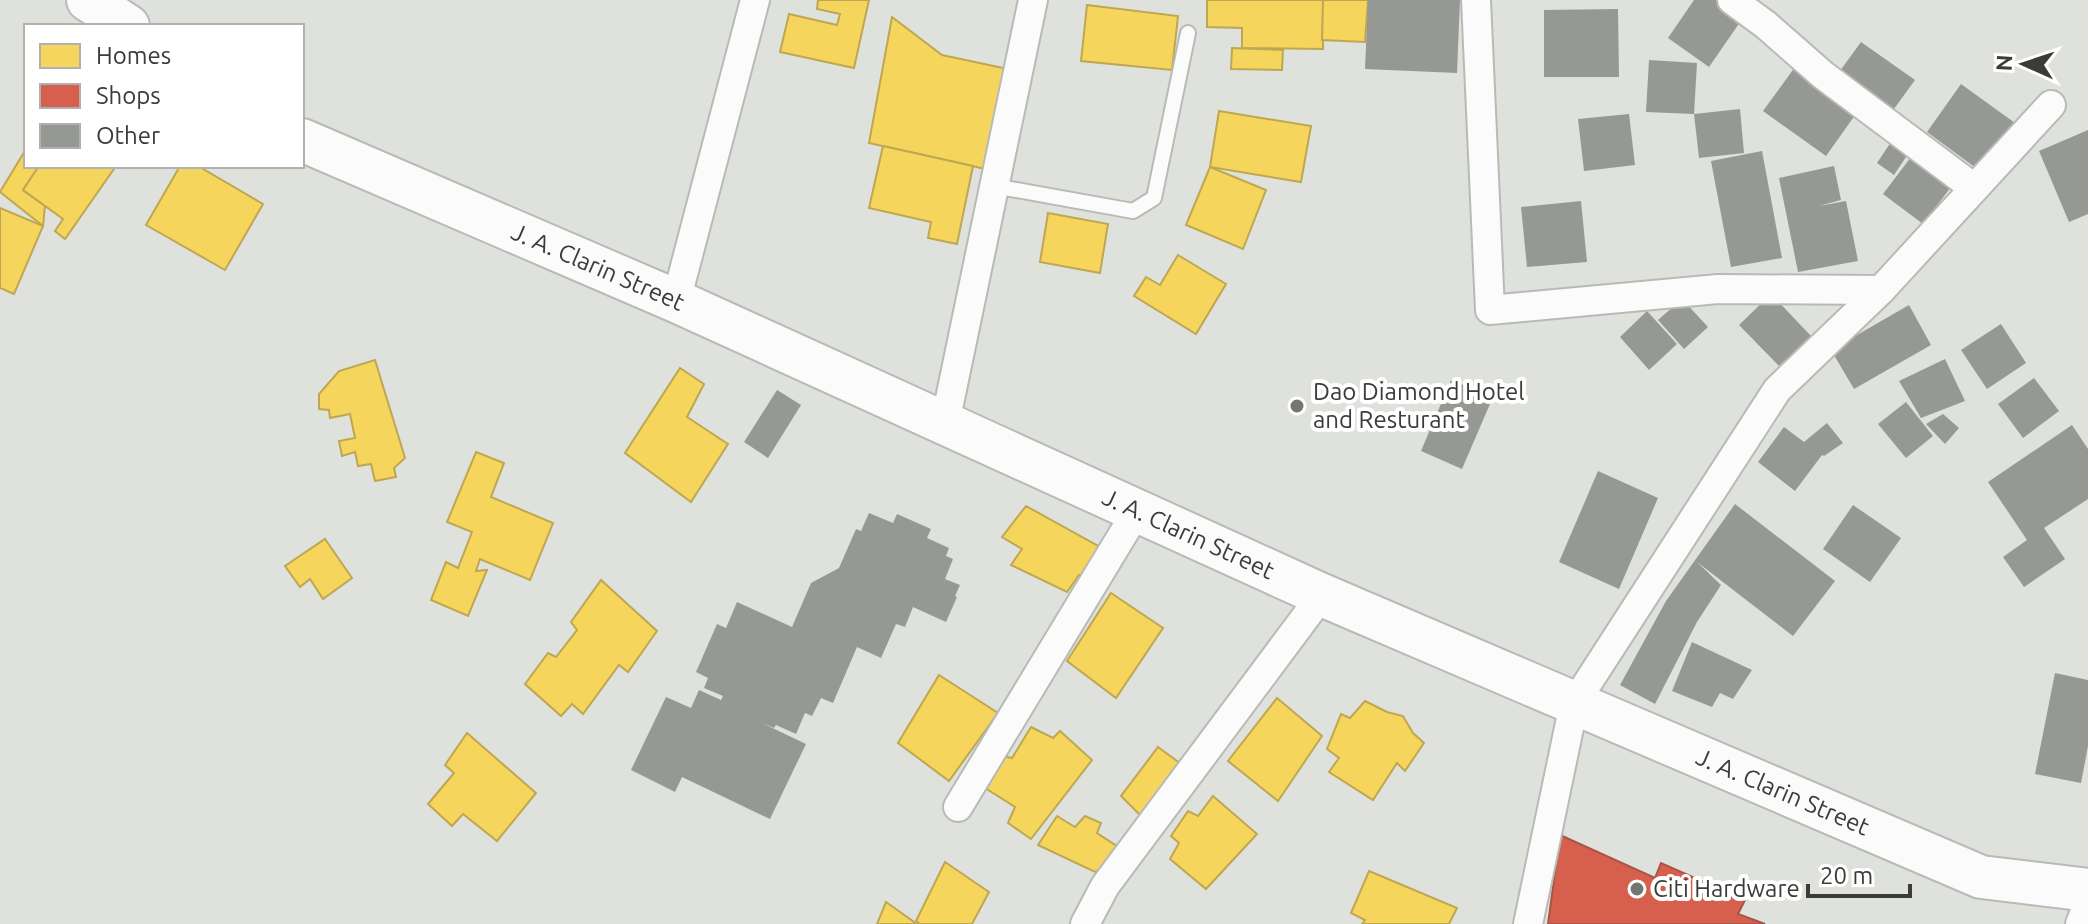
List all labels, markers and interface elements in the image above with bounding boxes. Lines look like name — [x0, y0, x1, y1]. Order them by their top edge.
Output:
legend — [24, 24, 304, 168]
north arrow — [1984, 24, 2064, 104]
text: Homes — [96, 42, 171, 69]
text: N — [1991, 54, 2016, 72]
text: Shops — [96, 82, 161, 109]
text: Other — [96, 122, 160, 149]
street label: J. A. Clarin Street — [507, 218, 689, 316]
place label: Dao Diamond Hotel and Resturant — [1313, 378, 1525, 433]
marker: Dao Diamond Hotel and Resturant — [1288, 397, 1306, 415]
street label: J. A. Clarin Street — [1098, 483, 1279, 585]
street label: J. A. Clarin Street — [1692, 743, 1874, 841]
scale bar — [1808, 848, 1910, 898]
text: 20 m — [1820, 862, 1873, 889]
place label: Citi Hardware — [1653, 875, 1800, 902]
marker: Citi Hardware — [1628, 880, 1646, 898]

